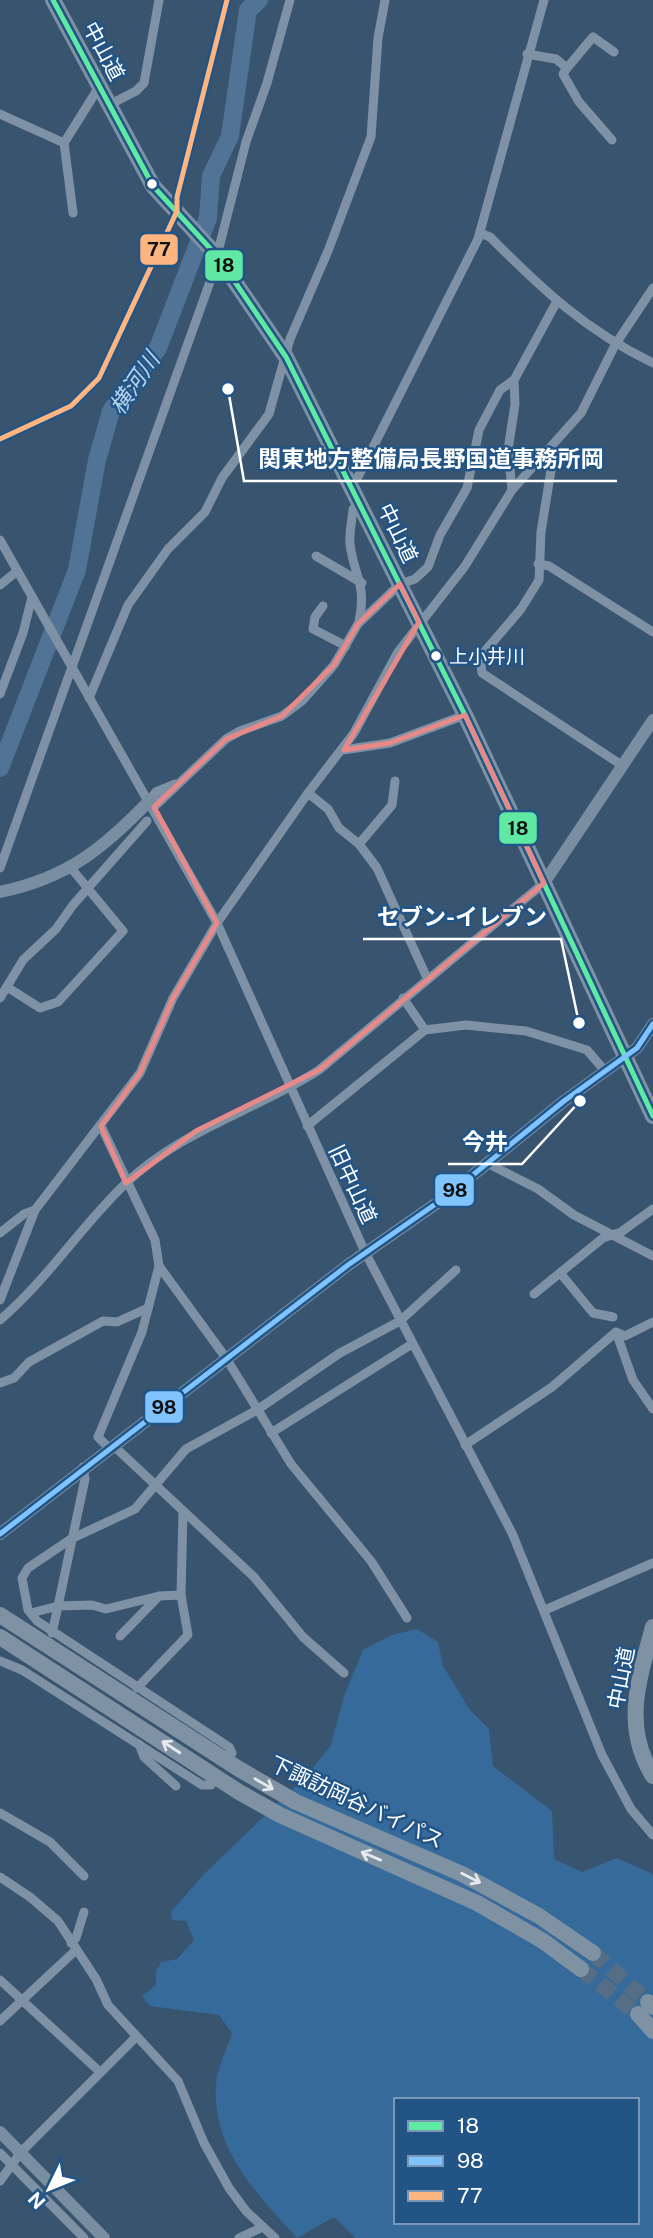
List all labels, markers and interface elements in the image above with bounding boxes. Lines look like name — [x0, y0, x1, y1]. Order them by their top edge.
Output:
street label: 中山道 — [78, 17, 130, 85]
unlabelled marker — [145, 177, 159, 191]
line badge: 77 — [139, 233, 179, 266]
text: 77 — [147, 238, 171, 260]
line badge: 18 — [204, 249, 244, 282]
text: 18 — [214, 254, 234, 276]
water label: 横河川 — [104, 344, 166, 419]
callout: 関東地方整備局長野国道事務所岡 — [244, 437, 617, 481]
text: 関東地方整備局長野国道事務所岡 — [259, 445, 604, 472]
street label: 中山道 — [373, 499, 423, 567]
place label: 上小井川 — [449, 645, 525, 667]
marker: 上小井川 — [429, 649, 443, 663]
line badge: 18 — [498, 811, 538, 845]
text: 18 — [508, 817, 528, 839]
callout: セブン-イレブン — [363, 895, 561, 939]
text: セブン-イレブン — [377, 903, 547, 930]
callout: 今井 — [448, 1120, 522, 1164]
text: 今井 — [462, 1128, 508, 1155]
street label: 旧中山道 — [324, 1141, 382, 1227]
line badge: 98 — [434, 1173, 475, 1207]
text: 98 — [442, 1179, 468, 1201]
line badge: 98 — [144, 1390, 184, 1424]
text: 98 — [151, 1396, 177, 1418]
street label: 中山道 — [603, 1645, 639, 1711]
one-way arrow — [162, 1740, 182, 1754]
street label: 下諏訪岡谷バイパス — [266, 1751, 448, 1853]
one-way arrow — [253, 1777, 273, 1791]
one-way arrow — [361, 1848, 382, 1861]
one-way arrow — [460, 1872, 480, 1886]
legend — [394, 2098, 639, 2224]
text: 18 — [457, 2113, 479, 2138]
text: 98 — [457, 2148, 484, 2173]
north arrow — [14, 2154, 84, 2224]
text: 77 — [457, 2183, 483, 2208]
text: N — [23, 2188, 50, 2214]

